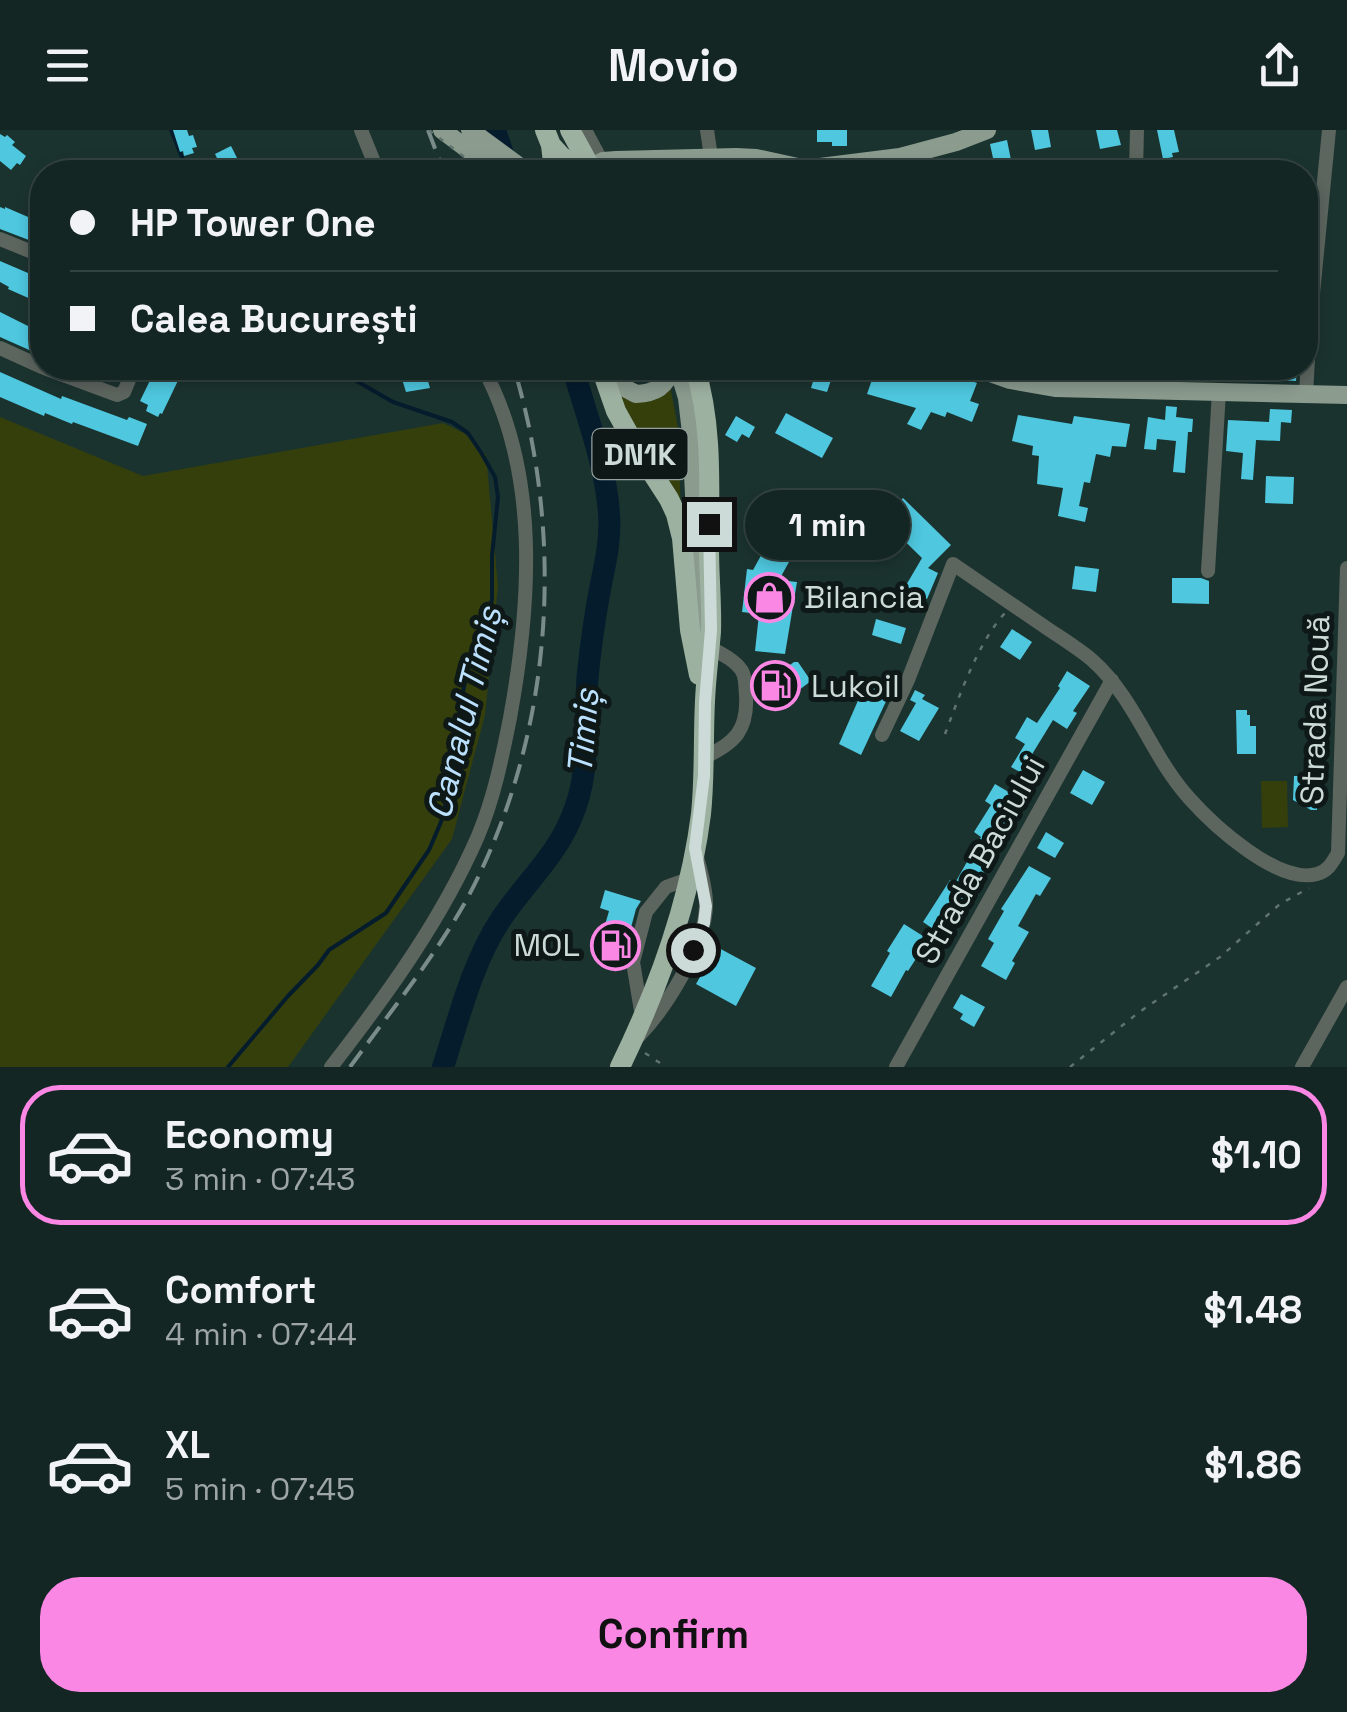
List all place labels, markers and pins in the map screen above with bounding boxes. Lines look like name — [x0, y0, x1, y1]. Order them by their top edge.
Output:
shop icon: Bilancia — [743, 571, 795, 623]
place label: Bilancia — [804, 577, 924, 617]
fuel station icon: Lukoil — [750, 660, 802, 712]
place label: Lukoil — [811, 666, 900, 706]
fuel station icon: MOL — [589, 919, 641, 971]
place label: MOL — [513, 925, 580, 965]

